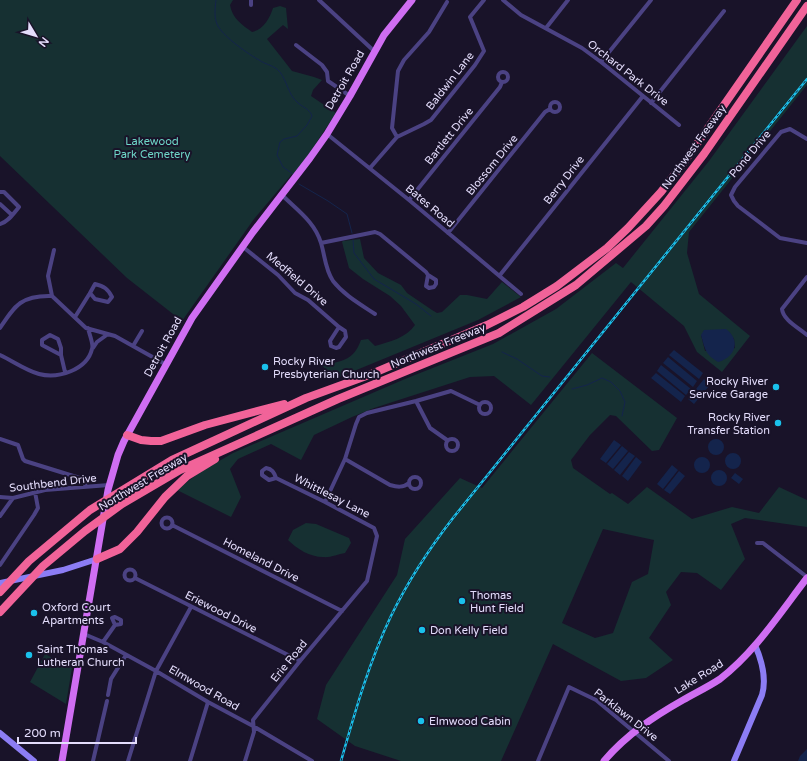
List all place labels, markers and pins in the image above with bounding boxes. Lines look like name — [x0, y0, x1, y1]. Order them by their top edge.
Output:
place label: Rocky River Presbyterian Church — [273, 355, 380, 381]
marker: Rocky River Presbyterian Church — [260, 362, 270, 372]
place label: Rocky River Service Garage — [689, 375, 769, 401]
marker: Rocky River Service Garage — [771, 382, 781, 392]
place label: Rocky River Transfer Station — [687, 411, 771, 437]
marker: Rocky River Transfer Station — [773, 418, 783, 428]
place label: Thomas Hunt Field — [470, 589, 524, 615]
marker: Thomas Hunt Field — [457, 596, 467, 606]
place label: Oxford Court Apartments — [42, 601, 111, 627]
marker: Oxford Court Apartments — [29, 608, 39, 618]
place label: Don Kelly Field — [430, 624, 507, 637]
marker: Don Kelly Field — [417, 625, 427, 635]
place label: Saint Thomas Lutheran Church — [37, 643, 125, 669]
marker: Saint Thomas Lutheran Church — [24, 650, 34, 660]
place label: Elmwood Cabin — [429, 715, 511, 728]
marker: Elmwood Cabin — [416, 716, 426, 726]

